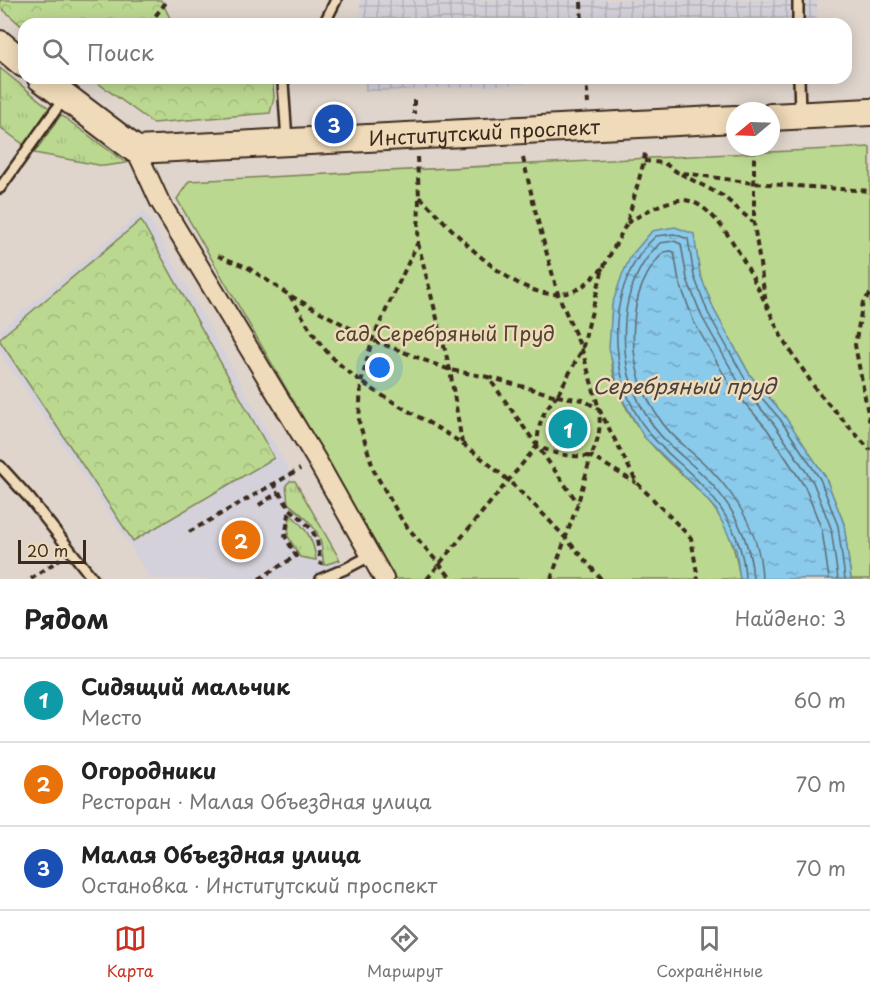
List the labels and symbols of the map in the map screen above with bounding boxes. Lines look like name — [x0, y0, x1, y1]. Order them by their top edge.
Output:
pin: 3 — [314, 102, 354, 146]
north arrow — [726, 102, 780, 156]
street label: Институтский проспект — [368, 111, 601, 153]
park label: сад Серебряный Пруд — [335, 318, 555, 348]
your location — [365, 353, 394, 382]
water label: Серебряный пруд — [592, 369, 778, 401]
pin: 1 — [548, 406, 588, 452]
pin: 2 — [222, 518, 260, 562]
scale bar — [18, 537, 86, 564]

